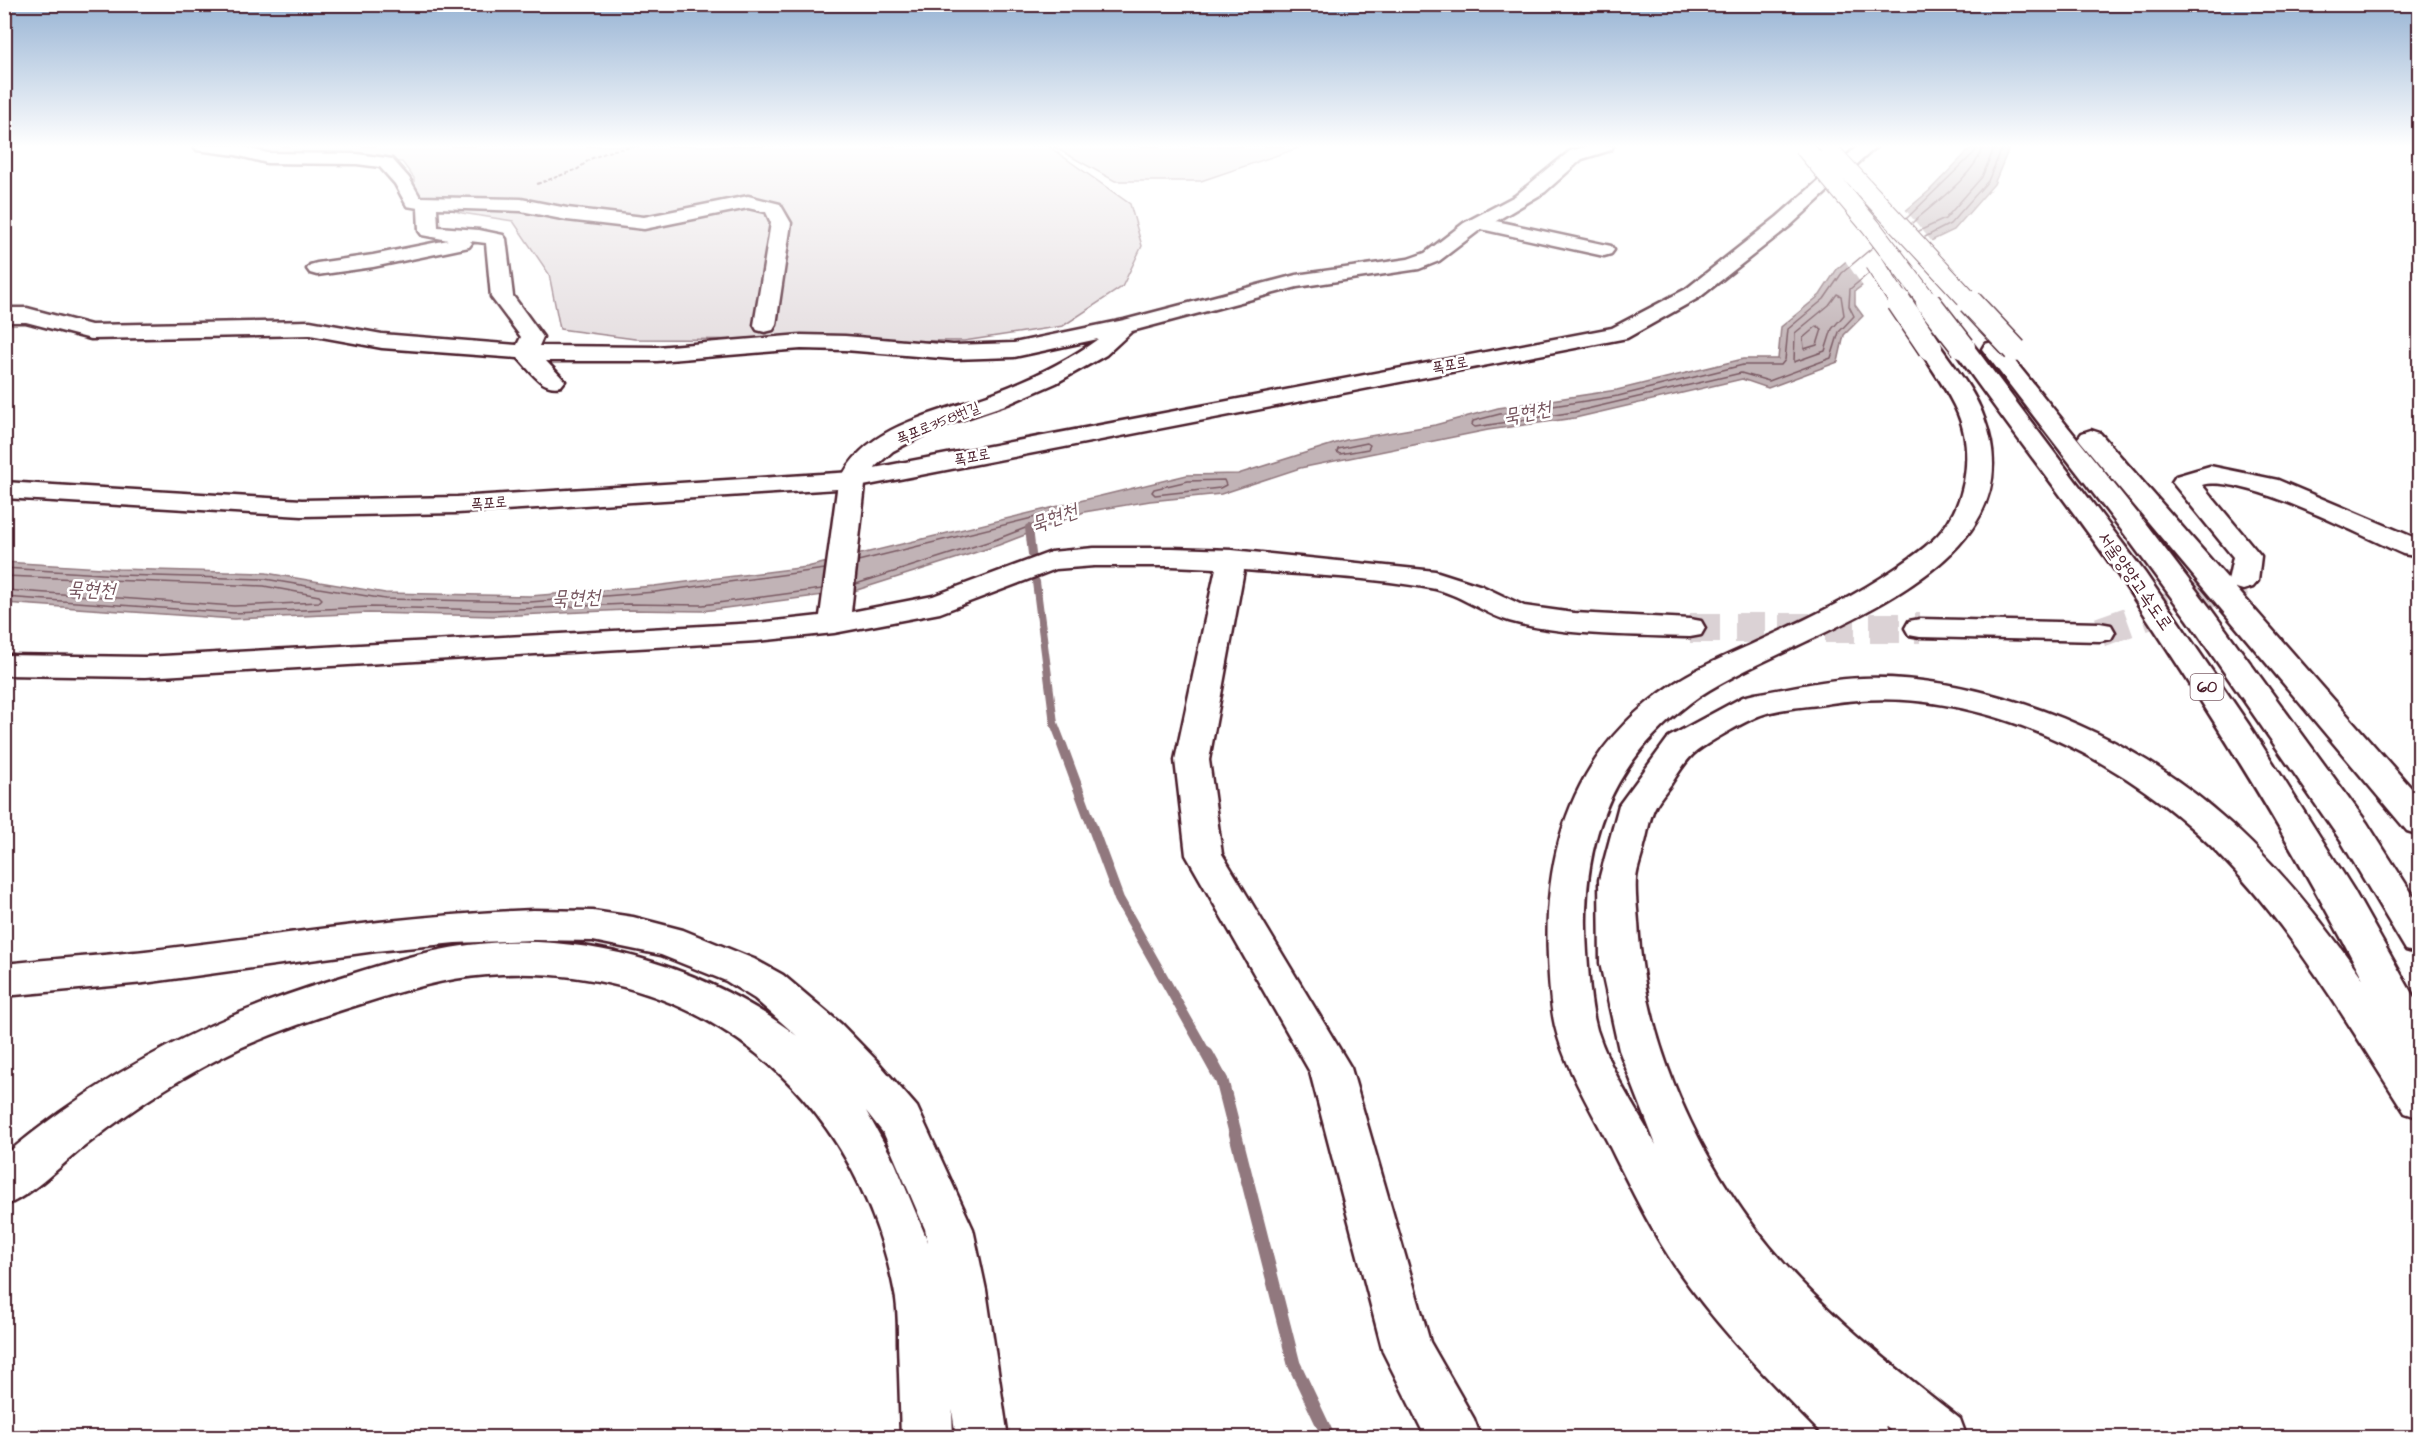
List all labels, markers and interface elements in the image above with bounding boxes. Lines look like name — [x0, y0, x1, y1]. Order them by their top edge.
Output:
street label: 폭포로 — [1430, 351, 1470, 379]
water label: 묵현천 — [1501, 394, 1555, 431]
street label: 폭포로358번길 — [893, 397, 983, 449]
street label: 폭포로 — [952, 443, 992, 471]
street label: 폭포로 — [470, 491, 508, 515]
water label: 묵현천 — [1027, 496, 1083, 539]
street label: 서울양양고속도로 — [2092, 526, 2178, 636]
water label: 묵현천 — [66, 575, 118, 605]
water label: 묵현천 — [551, 583, 603, 613]
road number: 60 — [2190, 674, 2224, 700]

